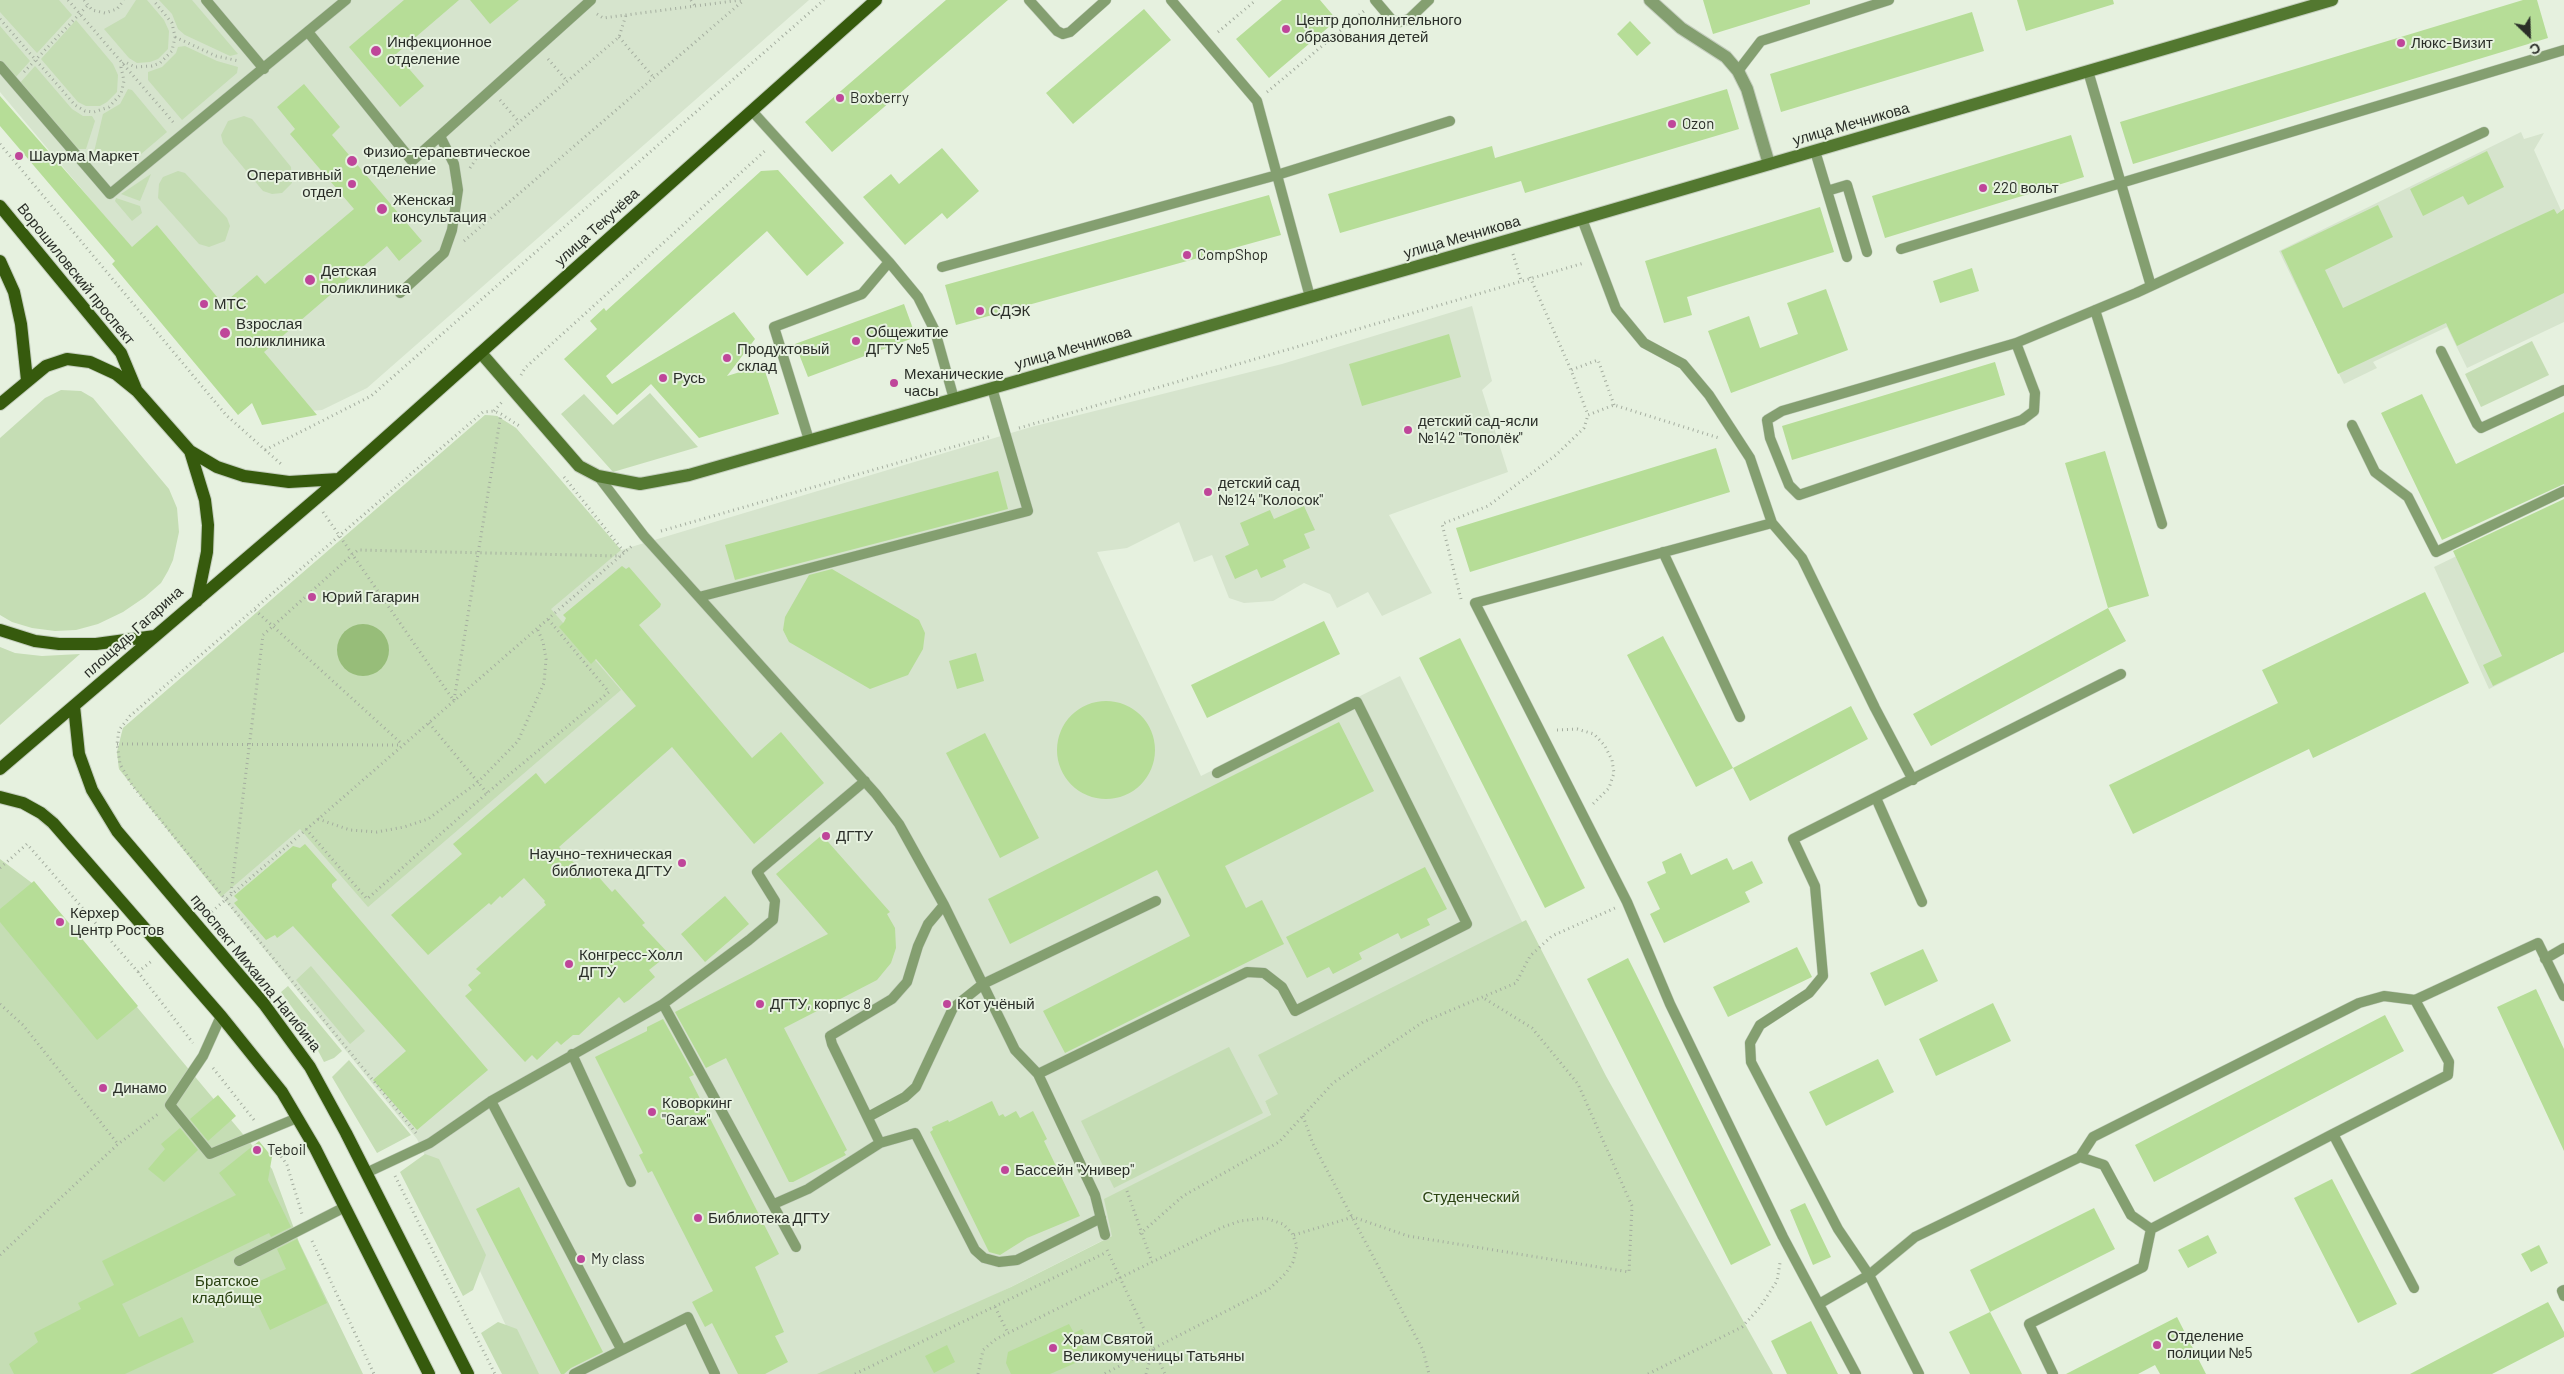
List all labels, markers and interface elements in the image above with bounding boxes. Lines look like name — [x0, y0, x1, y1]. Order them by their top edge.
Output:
north arrow — [2504, 10, 2554, 60]
place label: Центр дополнительного образования детей — [1296, 11, 1462, 46]
marker: Центр дополнительного образования детей — [1280, 23, 1292, 35]
place label: Инфекционное отделение — [387, 33, 492, 68]
place label: Люкс-Визит — [2411, 34, 2493, 52]
marker: Люкс-Визит — [2395, 37, 2407, 49]
text: С — [2527, 39, 2543, 59]
marker: Инфекционное отделение — [369, 44, 383, 58]
place label: Boxberry — [850, 89, 909, 107]
marker: Boxberry — [834, 92, 846, 104]
street label: улица Мечникова — [1791, 99, 1911, 149]
place label: Ozon — [1682, 115, 1714, 133]
marker: Ozon — [1666, 118, 1678, 130]
place label: Физио-терапевтическое отделение — [363, 143, 530, 178]
place label: Шаурма Маркет — [29, 147, 139, 165]
marker: Шаурма Маркет — [13, 150, 25, 162]
marker: Физио-терапевтическое отделение — [345, 154, 359, 168]
place label: Оперативный отдел — [247, 166, 342, 201]
marker: Оперативный отдел — [346, 178, 358, 190]
place label: 220 вольт — [1993, 179, 2059, 197]
marker: 220 вольт — [1977, 182, 1989, 194]
street label: улица Текучёва — [551, 184, 643, 270]
place label: Женская консультация — [393, 191, 487, 226]
street label: Ворошиловский проспект — [13, 200, 139, 348]
marker: Женская консультация — [375, 202, 389, 216]
street label: улица Мечникова — [1402, 212, 1522, 262]
place label: CompShop — [1197, 246, 1268, 264]
marker: CompShop — [1181, 249, 1193, 261]
place label: Детская поликлиника — [321, 262, 410, 297]
marker: Детская поликлиника — [303, 273, 317, 287]
place label: МТС — [214, 295, 246, 313]
marker: МТС — [198, 298, 210, 310]
place label: СДЭК — [990, 302, 1030, 320]
marker: СДЭК — [974, 305, 986, 317]
place label: Взрослая поликлиника — [236, 315, 325, 350]
place label: Общежитие ДГТУ №5 — [866, 323, 949, 358]
street label: улица Мечникова — [1013, 323, 1133, 373]
marker: Взрослая поликлиника — [218, 326, 232, 340]
marker: Общежитие ДГТУ №5 — [850, 335, 862, 347]
place label: Продуктовый склад — [737, 340, 829, 375]
marker: Продуктовый склад — [721, 352, 733, 364]
place label: Механические часы — [904, 365, 1004, 400]
place label: Русь — [673, 369, 706, 387]
marker: Русь — [657, 372, 669, 384]
marker: Механические часы — [888, 377, 900, 389]
place label: детский сад-ясли №142 "Тополёк" — [1418, 412, 1538, 447]
marker: детский сад-ясли №142 "Тополёк" — [1402, 424, 1414, 436]
place label: детский сад №124 "Колосок" — [1218, 474, 1323, 509]
marker: детский сад №124 "Колосок" — [1202, 486, 1214, 498]
street label: площадь Гагарина — [79, 582, 187, 682]
place label: Юрий Гагарин — [322, 588, 419, 606]
marker: Юрий Гагарин — [306, 591, 318, 603]
place label: ДГТУ — [836, 827, 873, 845]
marker: ДГТУ — [820, 830, 832, 842]
place label: Научно-техническая библиотека ДГТУ — [529, 845, 672, 880]
marker: Научно-техническая библиотека ДГТУ — [676, 857, 688, 869]
street label: проспект Михаила Нагибина — [187, 891, 325, 1055]
place label: Керхер Центр Ростов — [70, 904, 164, 939]
marker: Керхер Центр Ростов — [54, 916, 66, 928]
place label: Конгресс-Холл ДГТУ — [579, 946, 683, 981]
marker: Конгресс-Холл ДГТУ — [563, 958, 575, 970]
place label: ДГТУ, корпус 8 — [770, 995, 871, 1013]
place label: Кот учёный — [957, 995, 1035, 1013]
marker: ДГТУ, корпус 8 — [754, 998, 766, 1010]
marker: Кот учёный — [941, 998, 953, 1010]
place label: Динамо — [113, 1079, 167, 1097]
marker: Динамо — [97, 1082, 109, 1094]
place label: Коворкинг "Gаraж" — [662, 1094, 732, 1129]
marker: Коворкинг "Gаraж" — [646, 1106, 658, 1118]
place label: Teboil — [267, 1141, 306, 1159]
marker: Teboil — [251, 1144, 263, 1156]
place label: Бассейн "Универ" — [1015, 1161, 1134, 1179]
marker: Бассейн "Универ" — [999, 1164, 1011, 1176]
park label: Студенческий — [1422, 1188, 1520, 1206]
place label: Библиотека ДГТУ — [708, 1209, 830, 1227]
marker: Библиотека ДГТУ — [692, 1212, 704, 1224]
place label: My class — [591, 1250, 645, 1268]
marker: My class — [575, 1253, 587, 1265]
park label: Братское кладбище — [192, 1272, 262, 1307]
place label: Отделение полиции №5 — [2167, 1327, 2252, 1362]
place label: Храм Святой Великомученицы Татьяны — [1063, 1330, 1245, 1365]
marker: Отделение полиции №5 — [2151, 1339, 2163, 1351]
marker: Храм Святой Великомученицы Татьяны — [1047, 1342, 1059, 1354]

